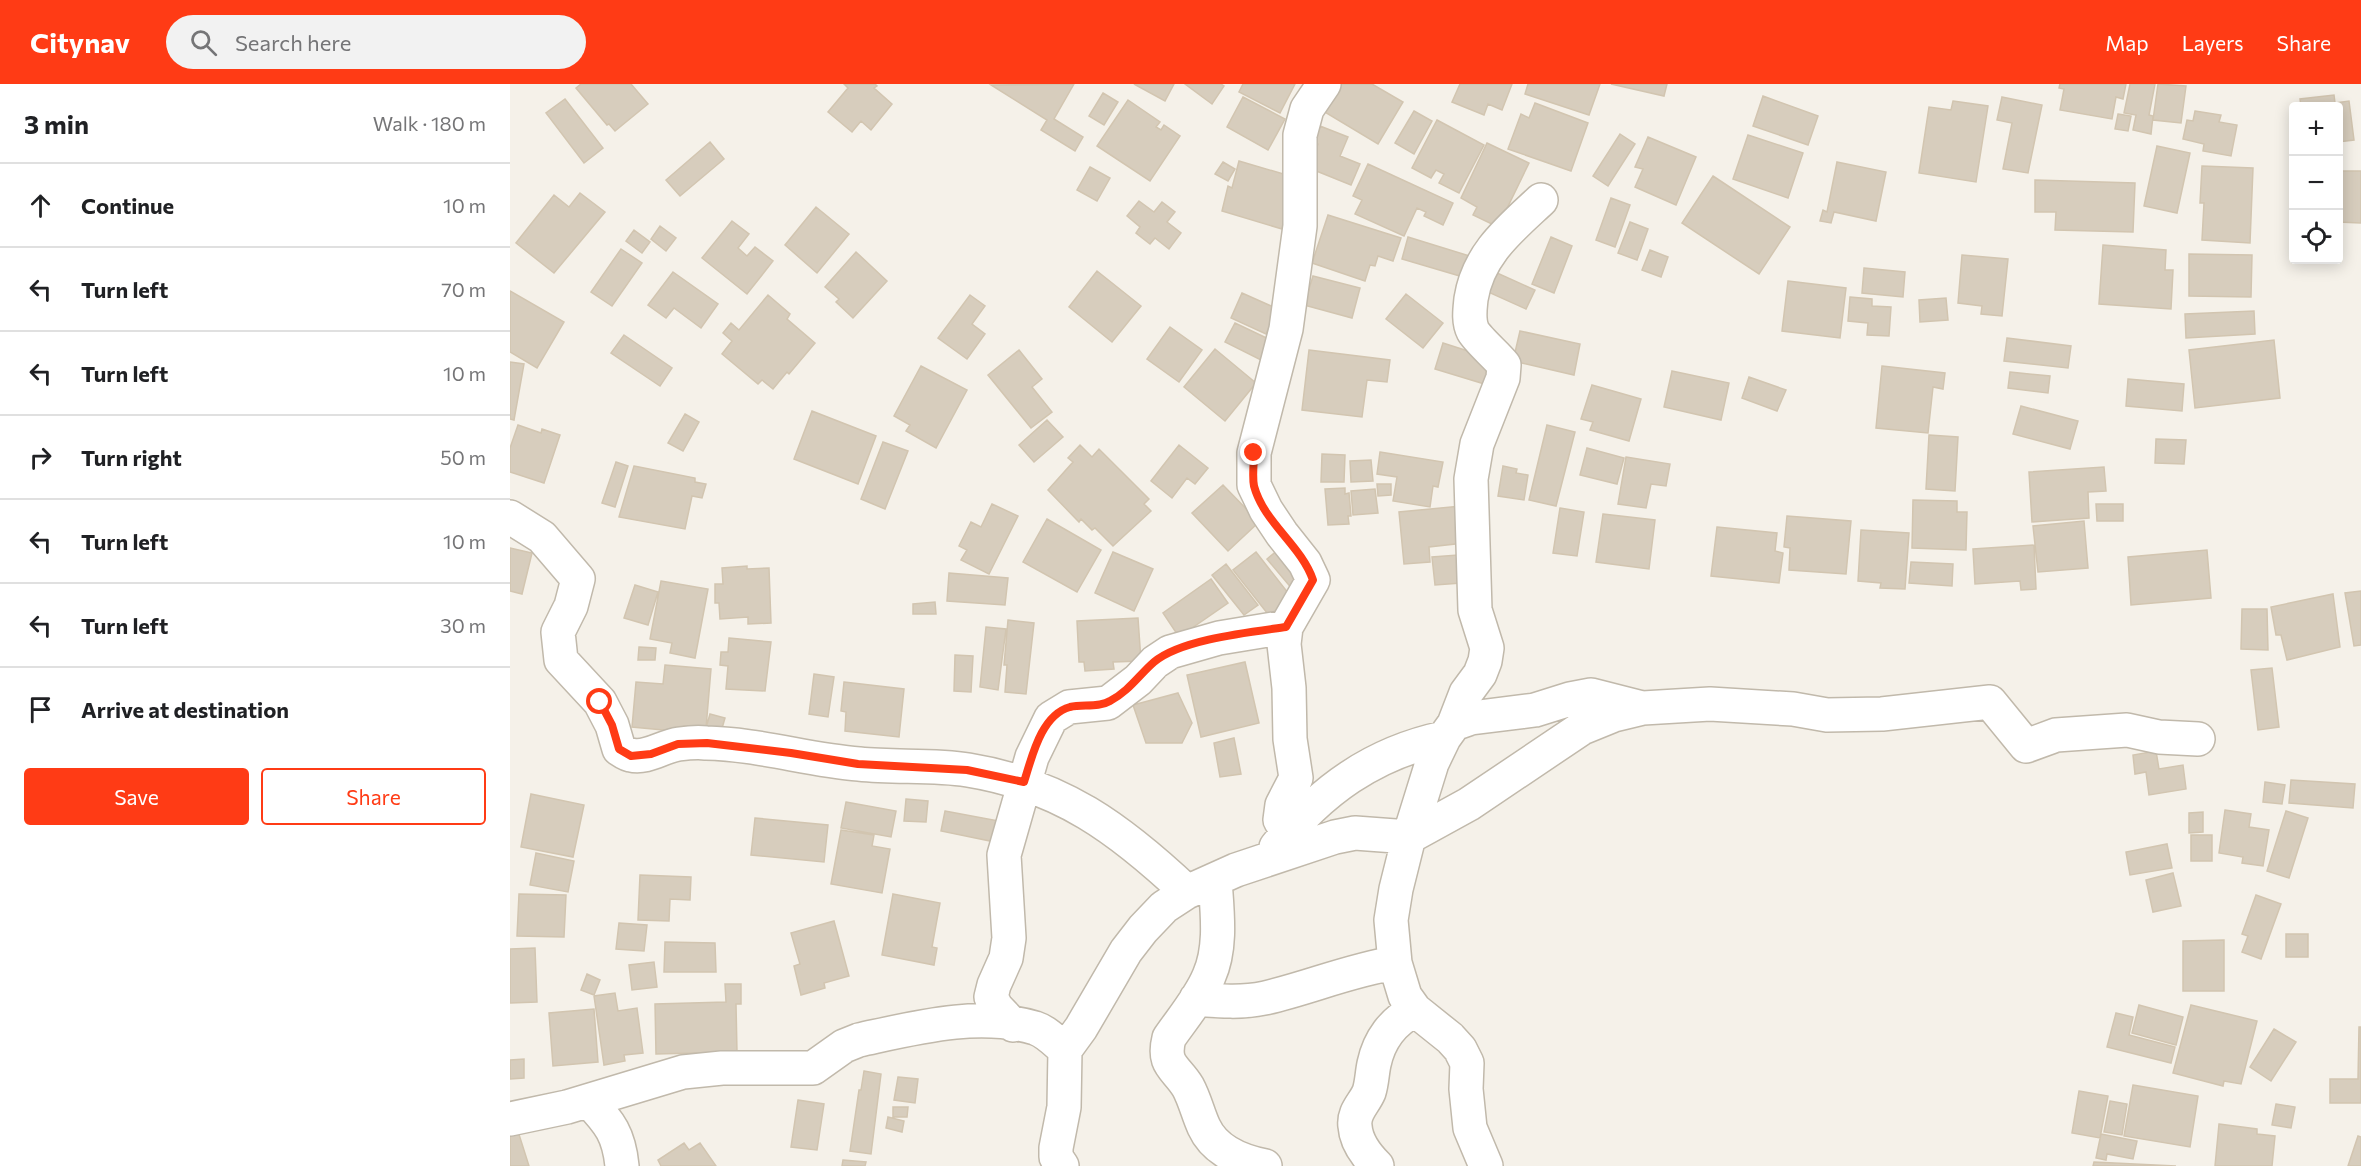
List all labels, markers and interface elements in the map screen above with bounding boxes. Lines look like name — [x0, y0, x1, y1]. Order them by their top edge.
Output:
search box — [166, 15, 586, 69]
text: Citynav — [30, 25, 130, 59]
icon: search — [187, 26, 220, 59]
text: Search here — [235, 29, 351, 56]
text: Map — [2105, 30, 2149, 55]
text: Layers — [2182, 30, 2244, 55]
text: Share — [2277, 30, 2331, 55]
map controls — [2289, 102, 2343, 264]
button: + — [2289, 102, 2343, 156]
text: 3 min — [24, 108, 89, 139]
text: Walk · 180 m — [373, 111, 486, 135]
button: − — [2289, 156, 2343, 210]
icon: ahead — [24, 189, 57, 222]
text: Continue — [81, 192, 174, 219]
text: 10 m — [443, 193, 486, 217]
button: locate — [2289, 210, 2343, 264]
icon: left — [24, 273, 57, 306]
text: Turn left — [81, 276, 168, 303]
text: 70 m — [441, 277, 486, 301]
icon: left — [24, 357, 57, 390]
text: Turn left — [81, 360, 168, 387]
text: 10 m — [443, 361, 486, 385]
route end — [1240, 439, 1266, 465]
icon: right — [24, 441, 57, 474]
text: Turn right — [81, 444, 182, 471]
text: 50 m — [440, 445, 486, 469]
icon: left — [24, 525, 57, 558]
text: Turn left — [81, 528, 168, 555]
text: 10 m — [443, 529, 486, 553]
icon: left — [24, 609, 57, 642]
text: Turn left — [81, 612, 168, 639]
text: 30 m — [440, 613, 486, 637]
route start — [586, 688, 612, 714]
icon: arrive — [24, 693, 57, 726]
text: Arrive at destination — [81, 696, 289, 723]
button: Save — [24, 768, 249, 825]
button: Share — [261, 768, 486, 825]

